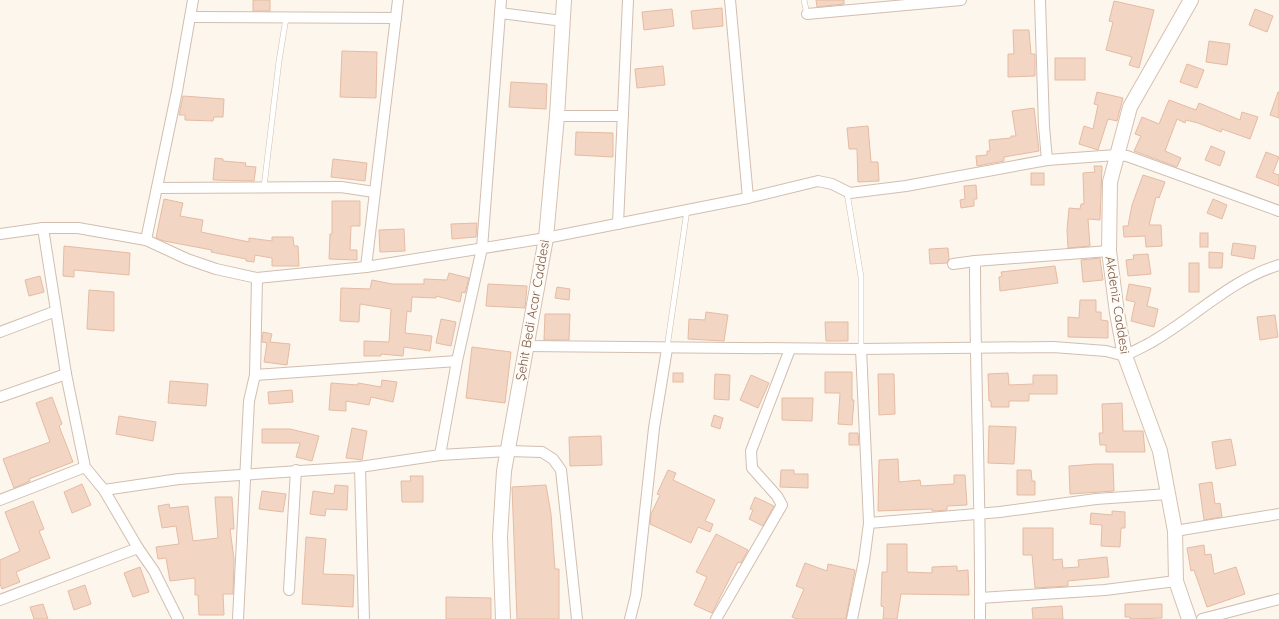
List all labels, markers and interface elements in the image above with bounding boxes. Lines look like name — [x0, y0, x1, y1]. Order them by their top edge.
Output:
street label: Şehit Bedi Acar Caddesi — [512, 238, 552, 382]
street label: Akdeniz Caddesi — [1102, 255, 1134, 355]

